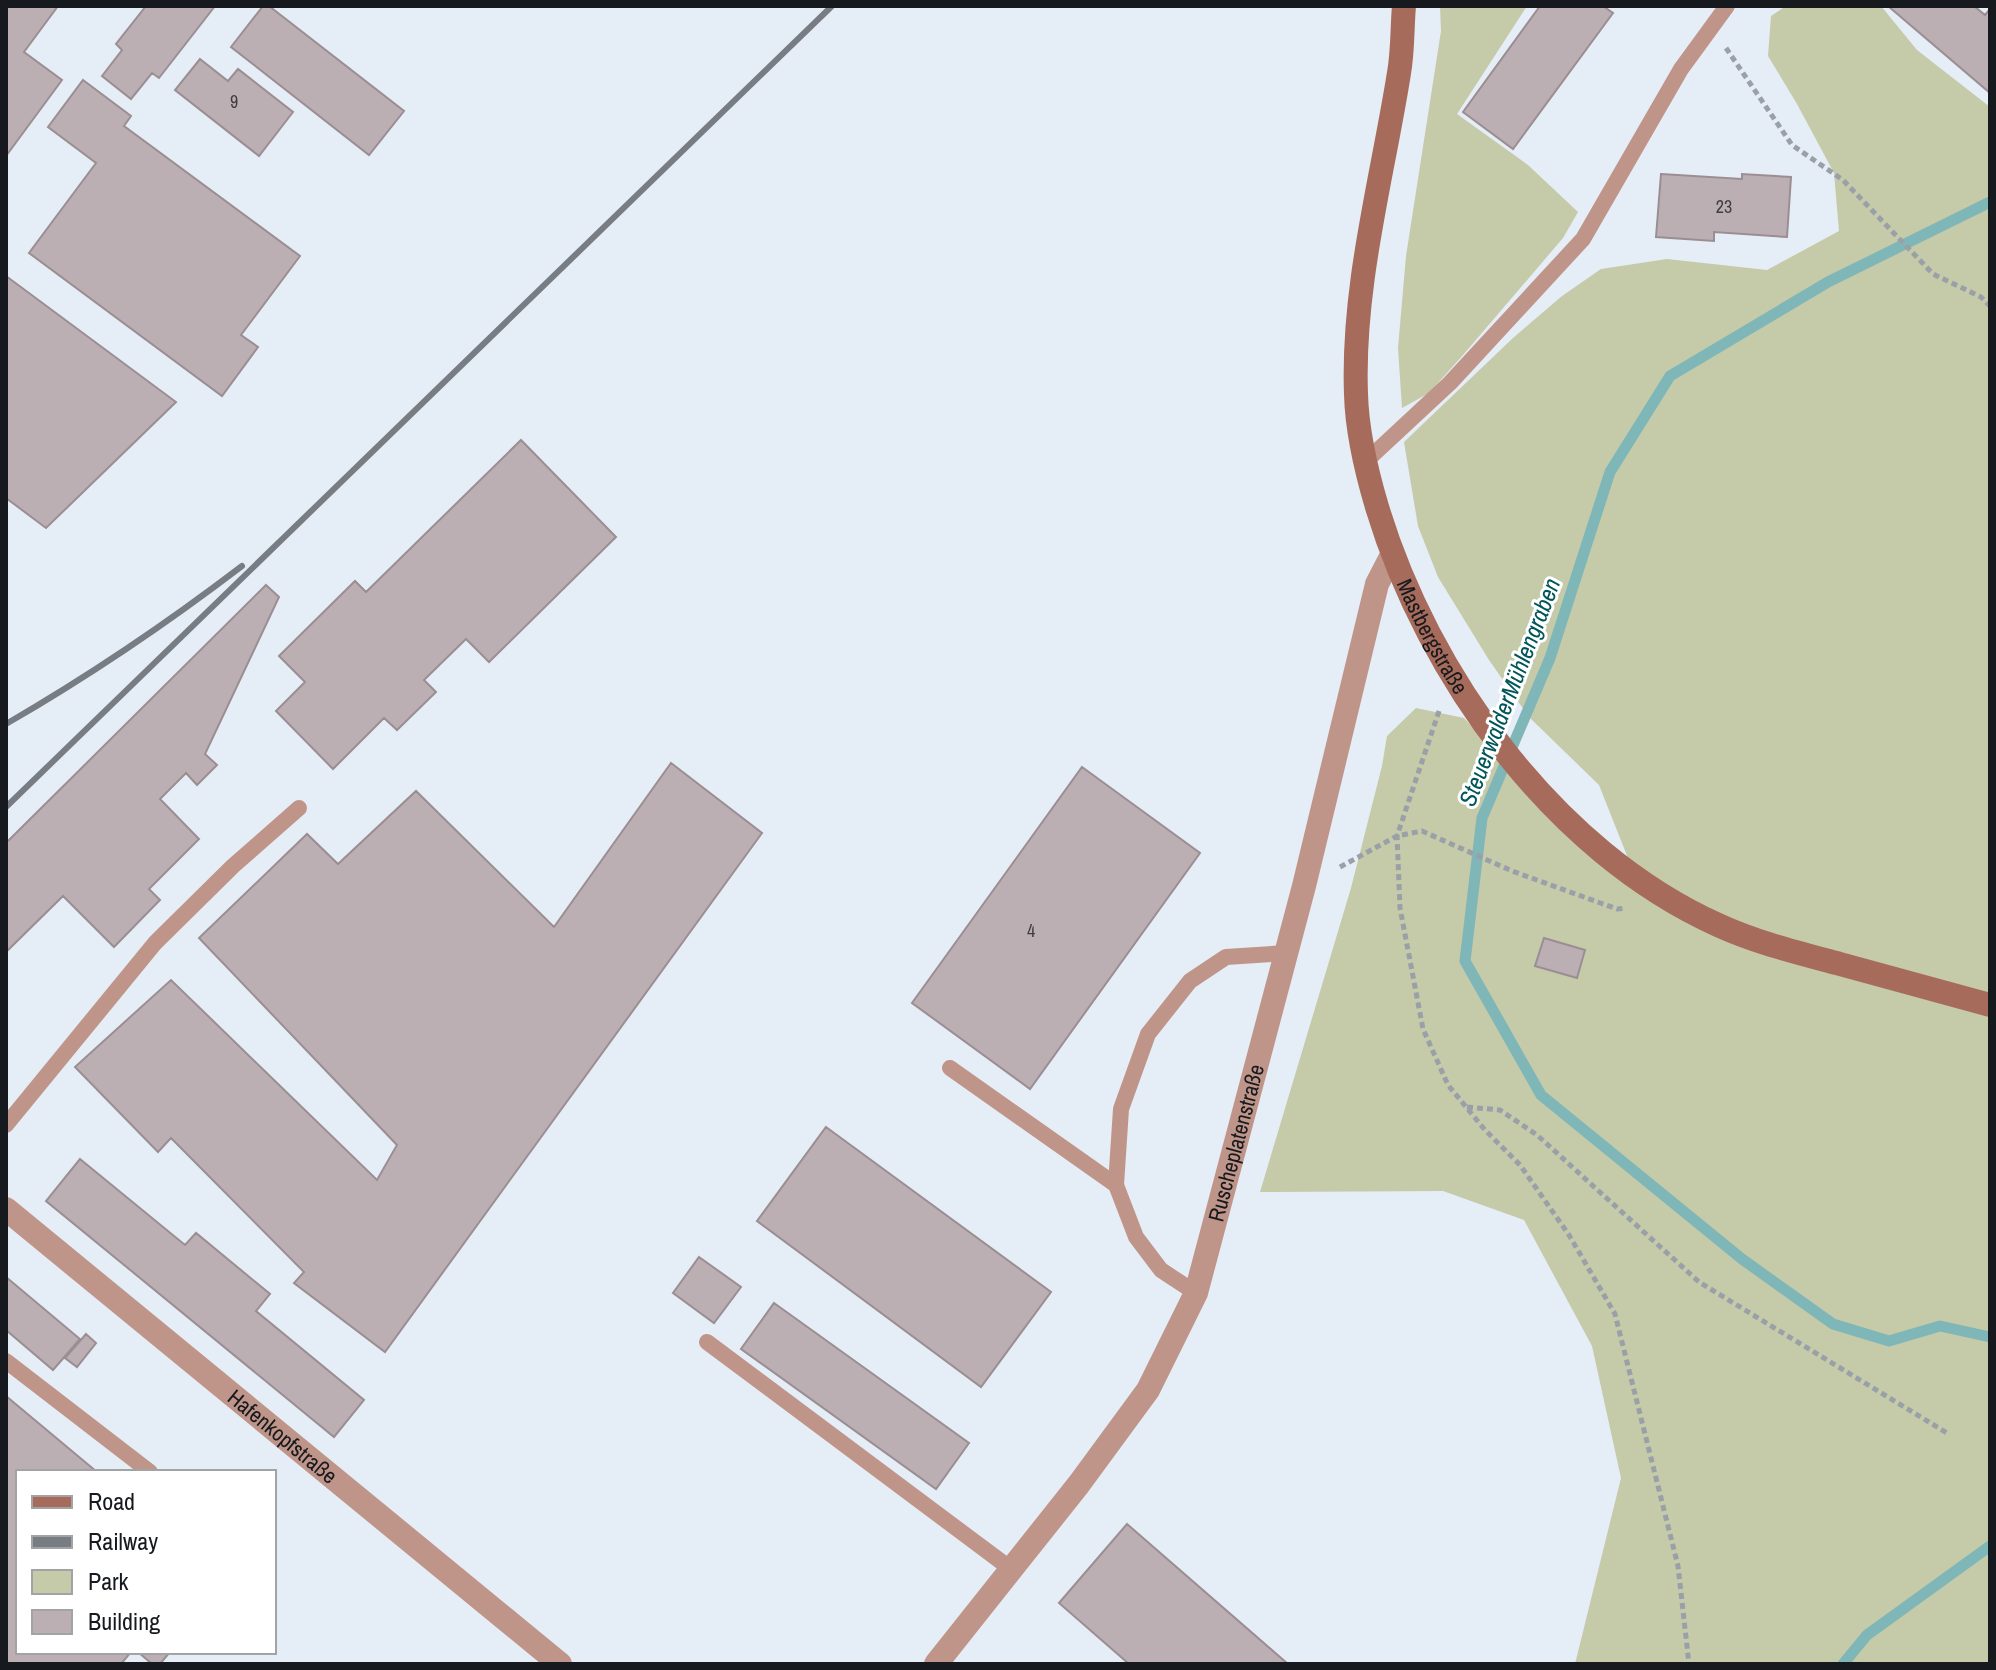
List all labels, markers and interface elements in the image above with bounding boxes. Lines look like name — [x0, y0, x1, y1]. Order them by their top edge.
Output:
house number: 9 — [230, 89, 238, 114]
house number: 23 — [1716, 194, 1732, 219]
water label: SteuerwalderMühlengraben — [1451, 573, 1567, 811]
street label: Mastbergstraße — [1390, 574, 1475, 700]
house number: 4 — [1027, 918, 1035, 943]
street label: Ruscheplatenstraße — [1201, 1061, 1271, 1225]
street label: Hafenkopfstraße — [222, 1382, 344, 1490]
legend — [16, 1470, 276, 1654]
text: Road — [88, 1485, 135, 1517]
text: Railway — [88, 1525, 158, 1557]
text: Park — [88, 1565, 129, 1597]
text: Building — [88, 1605, 160, 1637]

